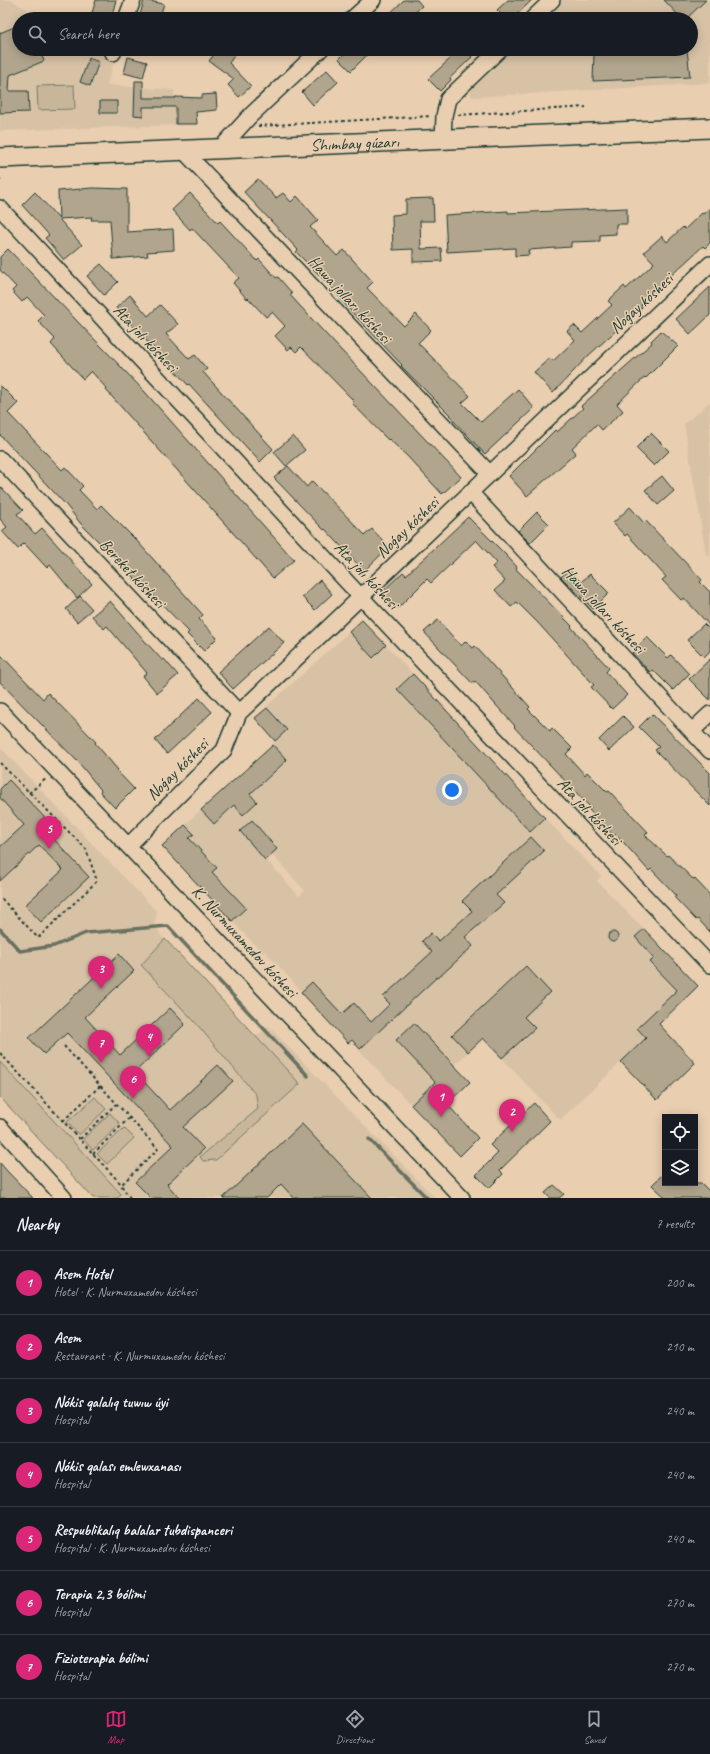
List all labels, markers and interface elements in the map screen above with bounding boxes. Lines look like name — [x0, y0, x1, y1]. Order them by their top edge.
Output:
search box — [12, 12, 698, 56]
icon: search — [26, 23, 48, 45]
text: Search here — [58, 25, 119, 44]
street label: Shımbay gúzarı — [310, 131, 400, 156]
street label: Hawa jolları kóshesi — [303, 251, 397, 349]
street label: Noǵay kóshesi — [605, 267, 679, 338]
street label: Ata jolı kóshesi — [109, 300, 184, 378]
street label: Noǵay kóshesi — [371, 491, 445, 563]
street label: Bereket kóshesi — [95, 534, 171, 614]
street label: Ata jolı kóshesi — [330, 537, 405, 615]
street label: Hawa jolları kóshesi — [557, 561, 651, 659]
street label: Noǵay kóshesi — [142, 733, 214, 805]
street label: Ata jolı kóshesi — [553, 773, 628, 851]
your location — [442, 780, 462, 800]
pin: 5 — [36, 816, 62, 849]
street label: K. Nurmuxamedov kóshesi — [187, 881, 303, 1003]
pin: 3 — [88, 956, 114, 989]
pin: 4 — [136, 1024, 162, 1057]
pin: 7 — [88, 1030, 114, 1063]
pin: 6 — [120, 1066, 146, 1099]
pin: 1 — [428, 1084, 454, 1117]
pin: 2 — [499, 1099, 525, 1132]
map controls — [662, 1114, 698, 1186]
button: locate — [662, 1114, 698, 1150]
button: layers — [662, 1150, 698, 1186]
text: Nearby — [16, 1214, 59, 1235]
text: 7 results — [656, 1216, 694, 1232]
text: Asem Hotel — [54, 1265, 111, 1284]
text: 1 — [26, 1275, 32, 1291]
text: 200 m — [666, 1275, 694, 1291]
text: Hotel · K. Nurmuxamedov kóshesi — [54, 1284, 197, 1300]
text: Asem — [54, 1329, 81, 1348]
text: 2 — [26, 1339, 32, 1355]
text: 210 m — [666, 1339, 694, 1355]
text: Restaurant · K. Nurmuxamedov kóshesi — [54, 1348, 225, 1364]
text: Nókis qalalıq tuwıw úyi — [54, 1393, 168, 1412]
text: 3 — [26, 1403, 32, 1419]
text: 240 m — [666, 1403, 694, 1419]
text: Hospital — [54, 1412, 90, 1428]
text: Nókis qalası emlewxanası — [54, 1457, 181, 1476]
text: 4 — [26, 1467, 32, 1483]
text: 240 m — [666, 1467, 694, 1483]
text: Hospital — [54, 1476, 90, 1492]
text: Respublikalıq balalar tubdispanceri — [54, 1521, 232, 1540]
text: 5 — [26, 1531, 32, 1547]
text: 240 m — [666, 1531, 694, 1547]
text: Hospital · K. Nurmuxamedov kóshesi — [54, 1540, 210, 1556]
text: Terapia 2,3 bólimi — [54, 1585, 145, 1604]
text: 6 — [26, 1595, 32, 1611]
text: 270 m — [666, 1595, 694, 1611]
text: Hospital — [54, 1604, 90, 1620]
text: Fizioterapia bólimi — [54, 1649, 147, 1668]
text: 7 — [26, 1659, 32, 1675]
text: 270 m — [666, 1659, 694, 1675]
text: Hospital — [54, 1668, 90, 1684]
tab: Map — [105, 1708, 127, 1746]
tab: Directions — [336, 1708, 374, 1746]
tab: Saved — [583, 1708, 605, 1746]

